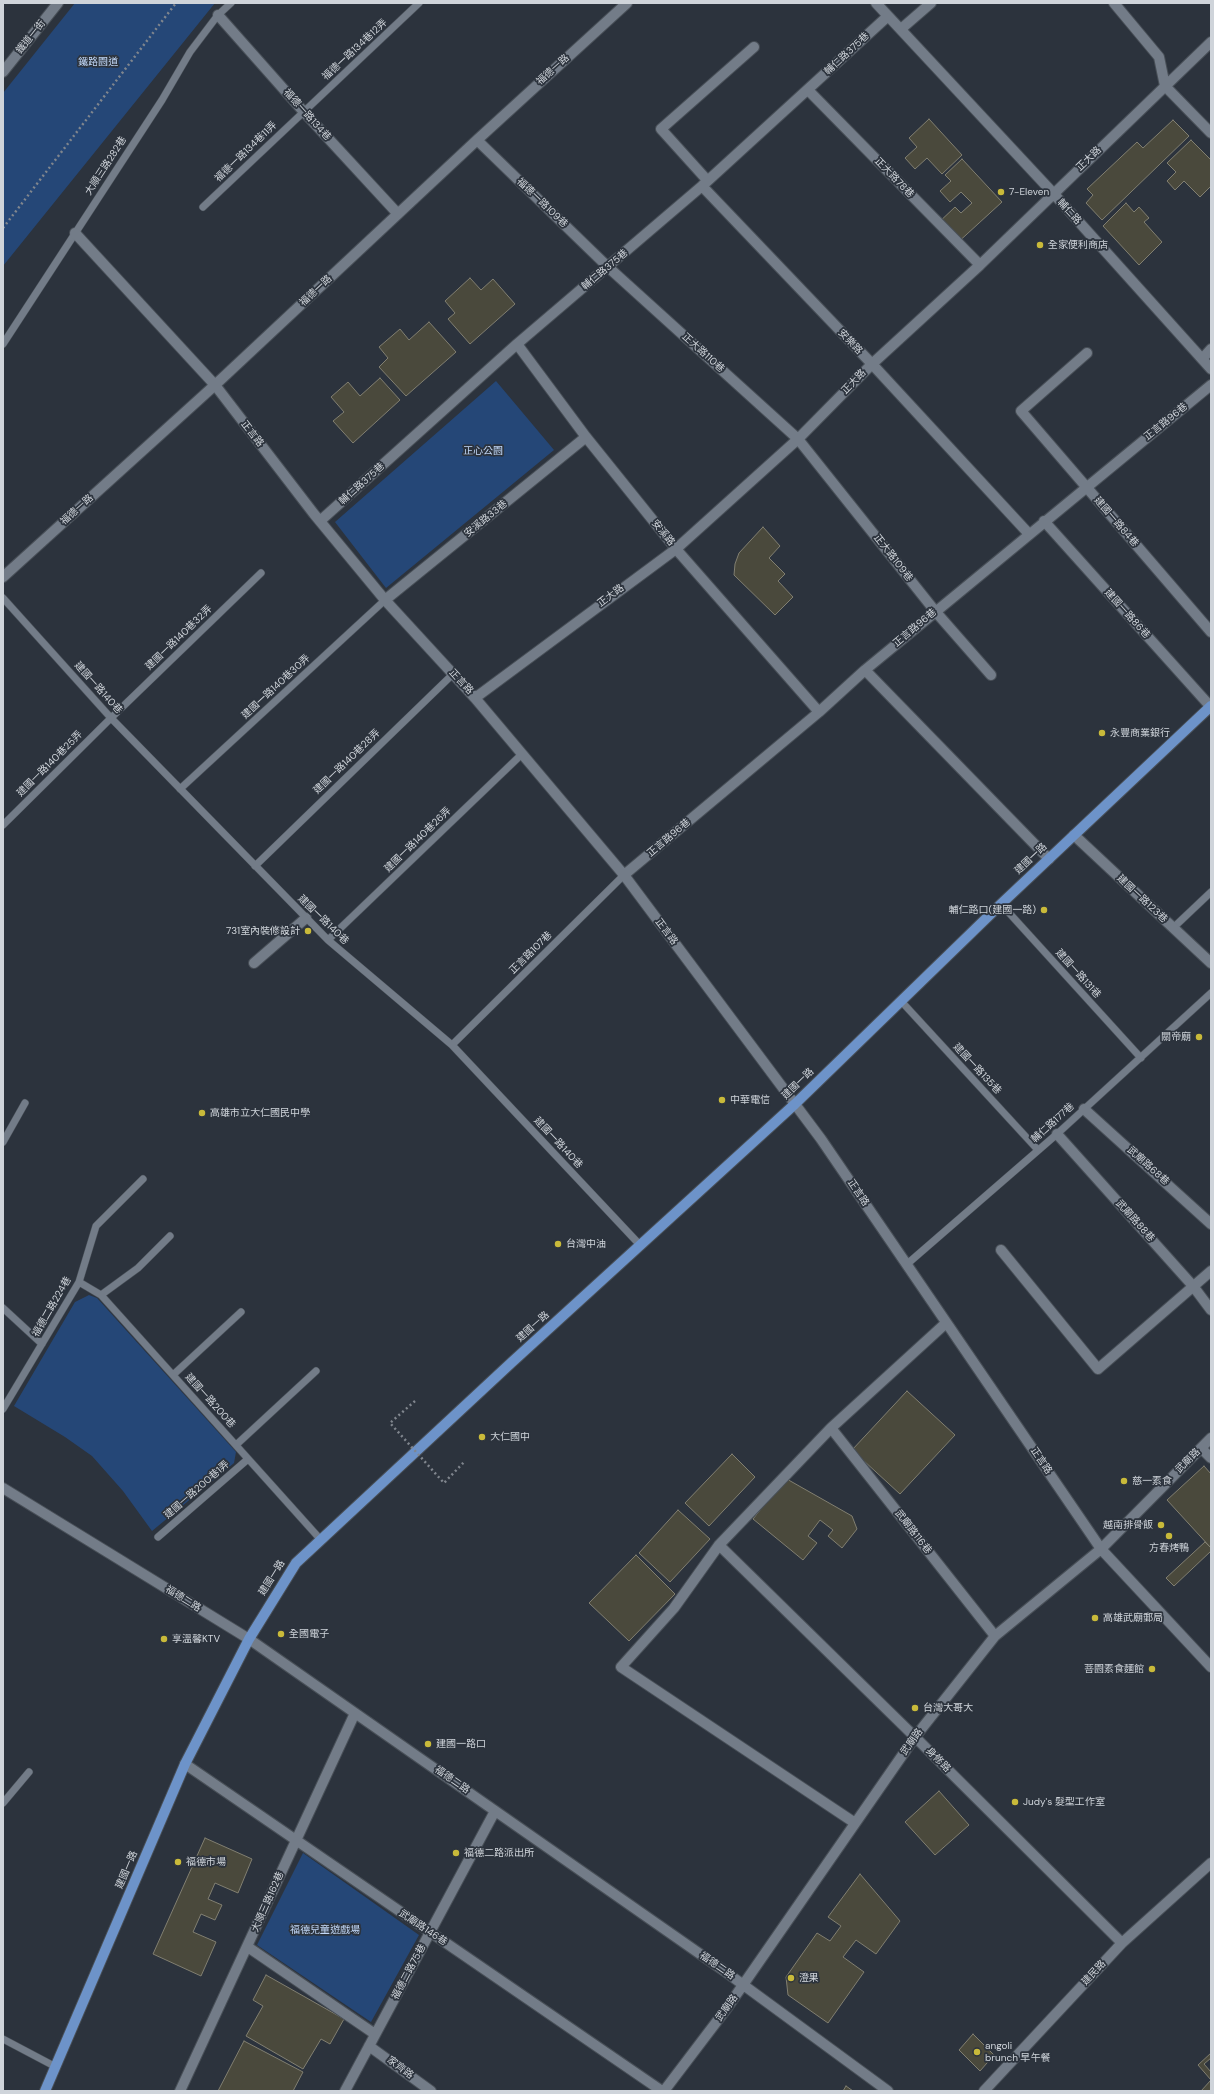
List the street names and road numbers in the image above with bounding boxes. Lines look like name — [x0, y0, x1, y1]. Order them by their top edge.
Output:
street label: 福德一路134巷12弄 — [320, 17, 390, 83]
street label: 鐵道一街 — [14, 18, 48, 56]
street label: 輔仁路375巷 — [822, 30, 872, 78]
street label: 福德一路 — [534, 52, 572, 88]
street label: 福德一路134巷 — [281, 87, 333, 143]
street label: 福德一路134巷11弄 — [213, 119, 279, 185]
street label: 大順三路282巷 — [83, 135, 129, 197]
street label: 正大路 — [1074, 144, 1104, 174]
street label: 正大路78巷 — [872, 155, 916, 201]
street label: 福德一路109巷 — [514, 176, 570, 230]
street label: 輔仁路 — [1055, 197, 1083, 227]
street label: 輔仁路375巷 — [579, 247, 631, 293]
street label: 福德一路 — [297, 273, 335, 309]
street label: 安樂路 — [835, 327, 865, 357]
street label: 正大路110巷 — [679, 331, 727, 375]
street label: 正大路 — [839, 367, 869, 397]
street label: 正言路96巷 — [1142, 401, 1190, 443]
street label: 正言路 — [238, 418, 266, 450]
street label: 輔仁路375巷 — [337, 461, 387, 507]
street label: 福德一路 — [58, 492, 96, 528]
street label: 建國一路84巷 — [1091, 495, 1141, 549]
street label: 安溪路33巷 — [462, 498, 510, 540]
street label: 安溪路 — [649, 518, 677, 548]
street label: 正大路109巷 — [871, 532, 915, 584]
street label: 正大路 — [595, 582, 627, 610]
street label: 建國一路86巷 — [1102, 587, 1152, 641]
street label: 建國一路140巷32弄 — [143, 603, 215, 673]
street label: 正言路96巷 — [891, 607, 939, 649]
street label: 建國一路140巷30弄 — [239, 652, 313, 722]
street label: 建國一路140巷 — [71, 659, 125, 717]
street label: 正言路 — [446, 667, 476, 697]
street label: 建國一路140巷28弄 — [311, 727, 383, 797]
street label: 建國一路140巷25弄 — [15, 729, 85, 799]
street label: 建國一路140巷26弄 — [382, 805, 454, 875]
street label: 正言路96巷 — [645, 817, 693, 859]
street label: 建國一路 — [1012, 841, 1050, 877]
street label: 建國一路123巷 — [1114, 873, 1170, 925]
street label: 建國一路140巷 — [295, 893, 351, 947]
street label: 正言路 — [652, 916, 680, 948]
street label: 正言路107巷 — [507, 929, 555, 977]
street label: 建國一路131巷 — [1053, 947, 1103, 1001]
street label: 建國一路135巷 — [950, 1041, 1004, 1097]
street label: 建國一路 — [779, 1066, 817, 1102]
street label: 輔仁路177巷 — [1029, 1101, 1077, 1145]
street label: 建國一路140巷 — [531, 1115, 585, 1171]
street label: 武廟路68巷 — [1125, 1144, 1171, 1188]
street label: 正言路 — [845, 1177, 871, 1209]
street label: 武廟路88巷 — [1113, 1198, 1157, 1244]
street label: 福德二路224巷 — [30, 1275, 74, 1339]
street label: 建國一路 — [514, 1309, 552, 1345]
street label: 建國一路200巷 — [182, 1371, 238, 1431]
street label: 正言路 — [1028, 1445, 1054, 1477]
street label: 武廟路 — [1173, 1446, 1203, 1476]
street label: 建國一路200巷1弄 — [162, 1458, 232, 1522]
street label: 武廟路116巷 — [892, 1508, 934, 1556]
street label: 建國一路 — [256, 1558, 288, 1598]
street label: 福德二路 — [163, 1583, 203, 1615]
street label: 武廟路 — [898, 1726, 926, 1758]
street label: 身修路 — [923, 1745, 953, 1775]
street label: 福德二路 — [432, 1764, 472, 1796]
street label: 建國一路 — [114, 1849, 140, 1891]
street label: 大順三路162巷 — [249, 1870, 287, 1934]
street label: 武廟路146巷 — [397, 1908, 449, 1948]
street label: 福德二路75巷 — [389, 1942, 429, 2002]
street label: 福德二路 — [697, 1950, 737, 1982]
street label: 建民路 — [1079, 1958, 1109, 1988]
street label: 武廟路 — [713, 1992, 741, 2024]
street label: 家齊路 — [384, 2054, 416, 2082]

